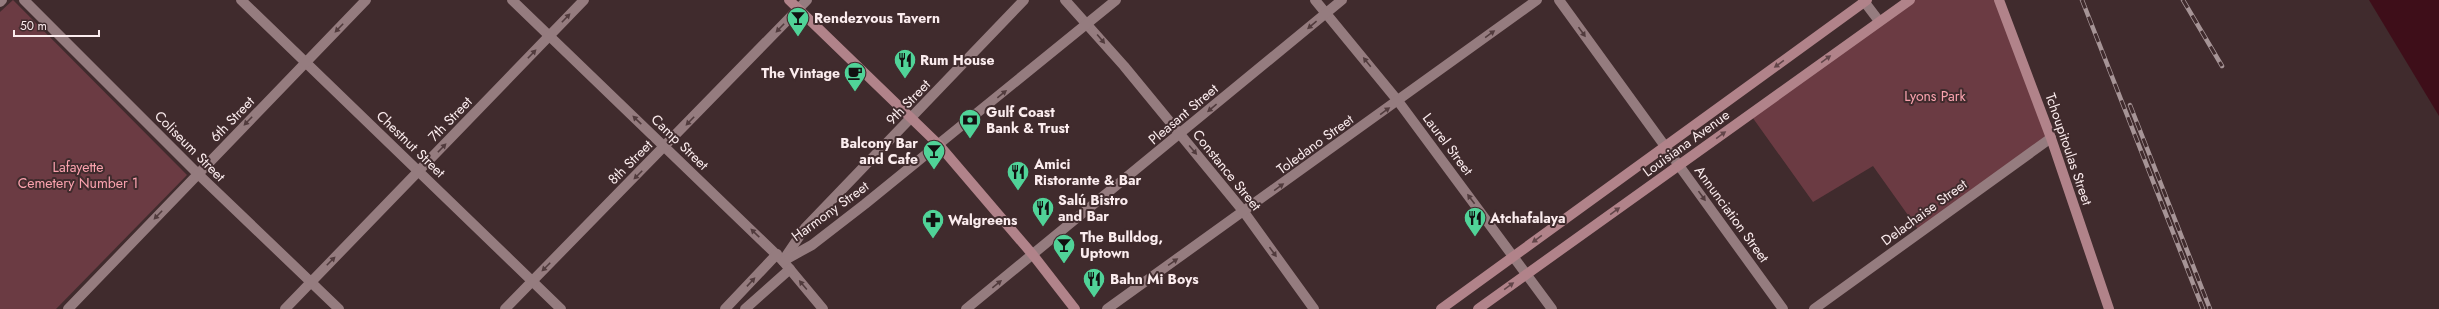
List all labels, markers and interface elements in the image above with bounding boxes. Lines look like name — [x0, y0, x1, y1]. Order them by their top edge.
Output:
bar icon: Rendezvous Tavern — [785, 5, 811, 38]
place label: Rendezvous Tavern — [814, 8, 940, 28]
scale bar — [14, 12, 99, 38]
one-way arrow — [562, 13, 571, 23]
text: 50 m — [20, 17, 47, 35]
one-way arrow — [1307, 20, 1317, 29]
one-way arrow — [334, 23, 344, 33]
one-way arrow — [775, 23, 785, 33]
one-way arrow — [1578, 26, 1586, 37]
one-way arrow — [1485, 31, 1495, 39]
one-way arrow — [1097, 33, 1106, 44]
restaurant icon: Rum House — [892, 47, 918, 80]
one-way arrow — [527, 49, 536, 59]
place label: Rum House — [920, 50, 995, 70]
one-way arrow — [1821, 55, 1832, 63]
one-way arrow — [1362, 57, 1371, 67]
cafe icon: The Vintage — [842, 60, 868, 93]
one-way arrow — [1773, 60, 1784, 68]
place label: The Vintage — [761, 63, 840, 83]
street label: 9th Street — [881, 74, 935, 129]
street label: Pleasant Street — [1144, 78, 1223, 149]
park label: Lyons Park — [1904, 86, 1967, 106]
one-way arrow — [997, 89, 1007, 98]
street label: Tchoupitoulas Street — [2040, 90, 2098, 208]
street label: 6th Street — [205, 91, 259, 146]
street label: 7th Street — [423, 92, 477, 146]
place label: Gulf Coast Bank & Trust — [986, 102, 1070, 138]
one-way arrow — [1207, 103, 1217, 112]
street label: Louisiana Avenue — [1639, 105, 1733, 181]
street label: Coliseum Street — [150, 106, 230, 186]
street label: Chestnut Street — [372, 106, 450, 182]
bank icon: Gulf Coast Bank & Trust — [957, 107, 983, 140]
one-way arrow — [1379, 107, 1390, 115]
street label: Toledano Street — [1273, 109, 1358, 179]
street label: Laurel Street — [1418, 109, 1478, 180]
street label: Camp Street — [647, 110, 714, 175]
one-way arrow — [632, 115, 642, 125]
one-way arrow — [244, 116, 253, 127]
one-way arrow — [686, 117, 695, 126]
street label: Constance Street — [1188, 125, 1266, 215]
one-way arrow — [1715, 131, 1726, 139]
place label: Balcony Bar and Cafe — [840, 133, 918, 169]
street label: 8th Street — [603, 135, 657, 189]
bar icon: Balcony Bar and Cafe — [921, 138, 947, 171]
one-way arrow — [437, 143, 447, 153]
one-way arrow — [1189, 144, 1197, 155]
place label: Amici Ristorante & Bar — [1033, 154, 1142, 190]
park label: Lafayette Cemetery Number 1 — [18, 157, 138, 193]
restaurant icon: Amici Ristorante & Bar — [1005, 159, 1031, 192]
street label: Annunciation Street — [1690, 161, 1774, 267]
one-way arrow — [633, 170, 643, 179]
street label: Delachaise Street — [1877, 174, 1971, 250]
street label: Harmony Street — [787, 176, 873, 246]
one-way arrow — [1274, 183, 1284, 191]
place label: Salú Bistro and Bar — [1058, 190, 1128, 226]
one-way arrow — [1698, 191, 1706, 202]
one-way arrow — [1467, 193, 1475, 204]
restaurant icon: Salú Bistro and Bar — [1030, 195, 1056, 228]
restaurant icon: Atchafalaya — [1462, 205, 1488, 238]
pharmacy icon: Walgreens — [920, 207, 946, 240]
one-way arrow — [1610, 207, 1620, 215]
place label: Atchafalaya — [1489, 208, 1566, 228]
one-way arrow — [153, 210, 163, 220]
place label: Walgreens — [948, 210, 1018, 230]
place label: The Bulldog, Uptown — [1080, 227, 1163, 263]
one-way arrow — [750, 229, 760, 238]
bar icon: The Bulldog, Uptown — [1051, 232, 1077, 265]
one-way arrow — [1532, 235, 1543, 243]
one-way arrow — [1269, 247, 1277, 257]
one-way arrow — [326, 256, 336, 266]
one-way arrow — [1168, 258, 1179, 266]
one-way arrow — [541, 262, 551, 272]
restaurant icon: Bahn Mi Boys — [1081, 266, 1107, 299]
place label: Bahn Mi Boys — [1110, 269, 1199, 289]
one-way arrow — [746, 277, 756, 287]
one-way arrow — [799, 279, 808, 290]
one-way arrow — [991, 280, 1002, 289]
one-way arrow — [1504, 282, 1515, 290]

